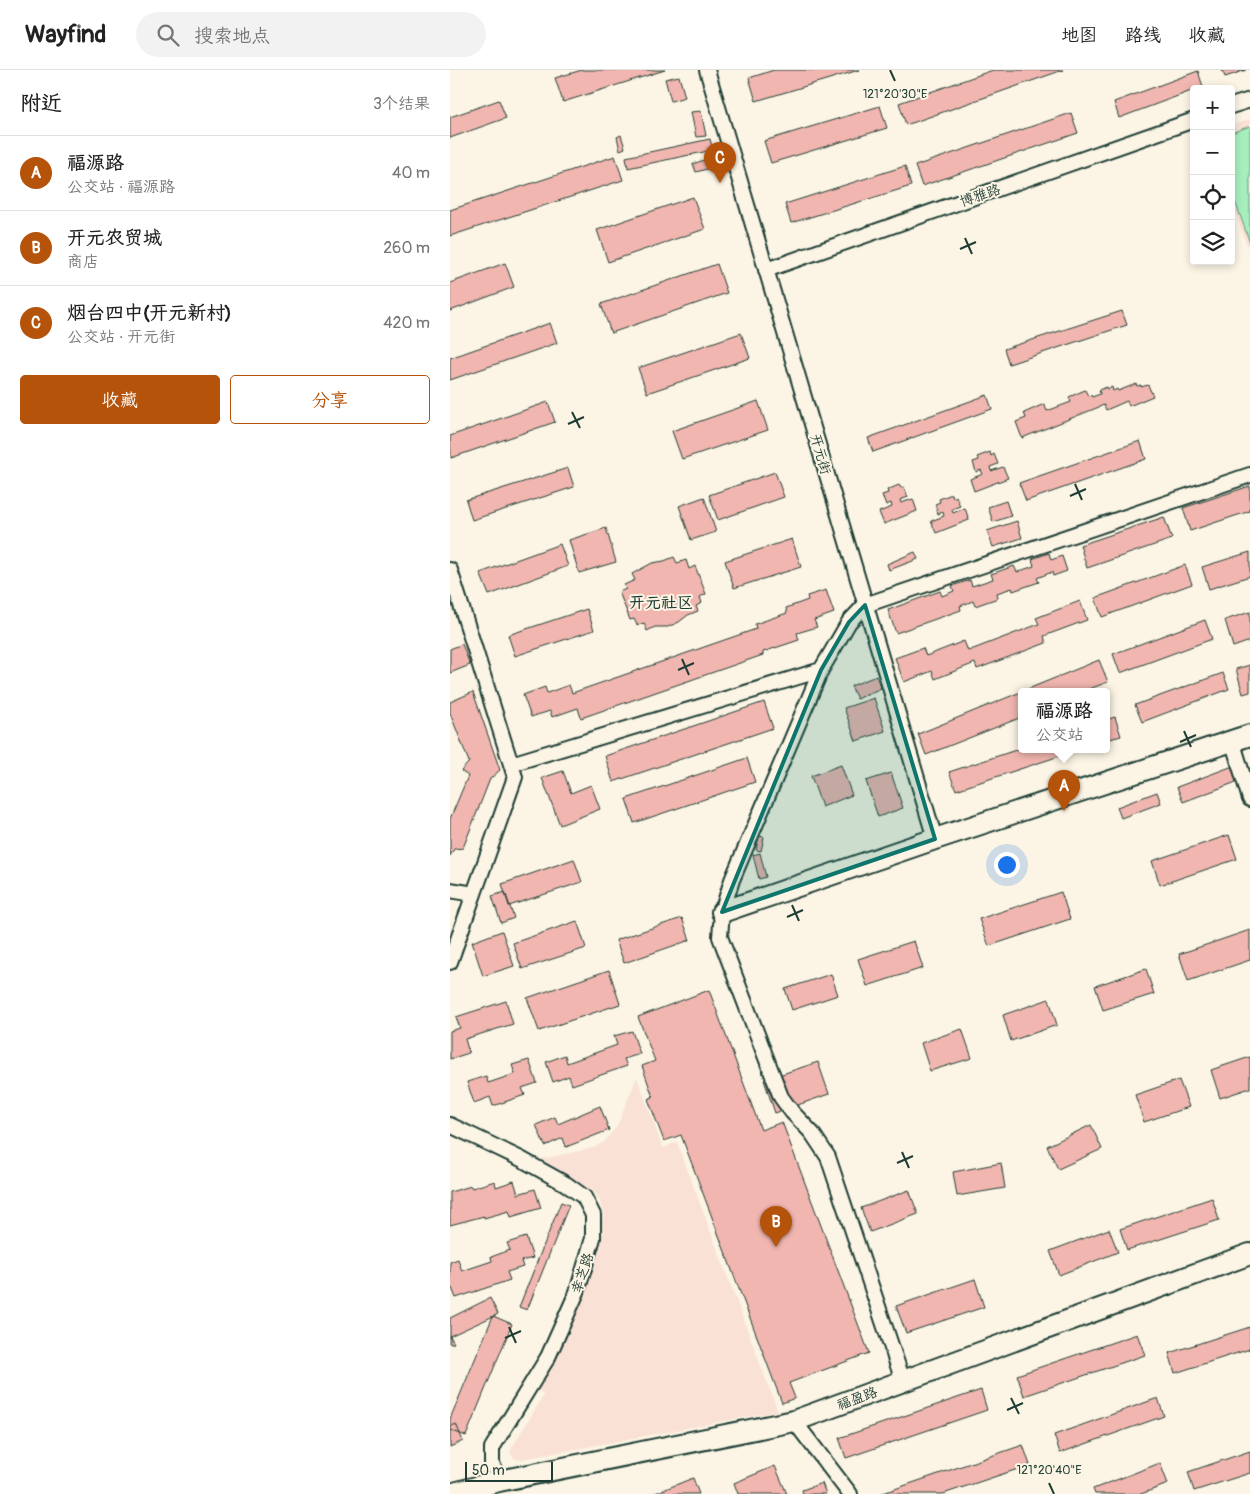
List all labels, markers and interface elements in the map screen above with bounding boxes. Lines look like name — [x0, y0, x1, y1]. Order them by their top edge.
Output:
search box — [136, 12, 486, 57]
text: Wayfind — [25, 20, 106, 49]
icon: search — [154, 21, 182, 49]
text: 搜索地点 — [194, 24, 270, 48]
text: 地图 — [1061, 24, 1097, 47]
text: 路线 — [1125, 24, 1161, 47]
text: 收藏 — [1189, 24, 1225, 47]
map controls — [1190, 85, 1235, 265]
button: + — [1190, 85, 1235, 130]
text: 121°20'30"E — [863, 87, 927, 102]
text: 附近 — [20, 90, 62, 117]
text: 3个结果 — [373, 94, 430, 114]
button: − — [1190, 130, 1235, 175]
pin: C — [704, 142, 736, 183]
text: 福源路 — [67, 151, 124, 175]
text: A — [31, 163, 41, 183]
text: 40 m — [392, 163, 430, 183]
button: locate — [1190, 175, 1235, 220]
text: 公交站 · 福源路 — [67, 177, 175, 197]
street label: 博雅路 — [958, 181, 1003, 210]
button: layers — [1190, 220, 1235, 265]
text: 开元农贸城 — [67, 226, 162, 250]
text: B — [31, 238, 41, 258]
text: 260 m — [383, 238, 430, 258]
text: 商店 — [67, 252, 99, 272]
text: 烟台四中(开元新村) — [67, 301, 232, 325]
text: C — [31, 313, 41, 333]
text: 420 m — [383, 313, 430, 333]
text: 公交站 · 开元街 — [67, 327, 175, 347]
button: 收藏 — [20, 375, 220, 424]
button: 分享 — [230, 375, 430, 424]
street label: 开元街 — [807, 432, 834, 477]
district label: 开元社区 — [629, 593, 693, 613]
popup — [1018, 688, 1110, 753]
text: 福源路 — [1035, 699, 1093, 723]
text: 公交站 — [1035, 725, 1084, 745]
pin: A — [1048, 770, 1080, 811]
your location — [994, 852, 1020, 878]
pin: B — [760, 1206, 792, 1247]
street label: 幸芝路 — [568, 1251, 597, 1296]
street label: 福盈路 — [835, 1383, 880, 1414]
scale bar — [465, 1459, 552, 1482]
text: 50 m — [472, 1462, 505, 1479]
text: 121°20'40"E — [1017, 1463, 1081, 1478]

